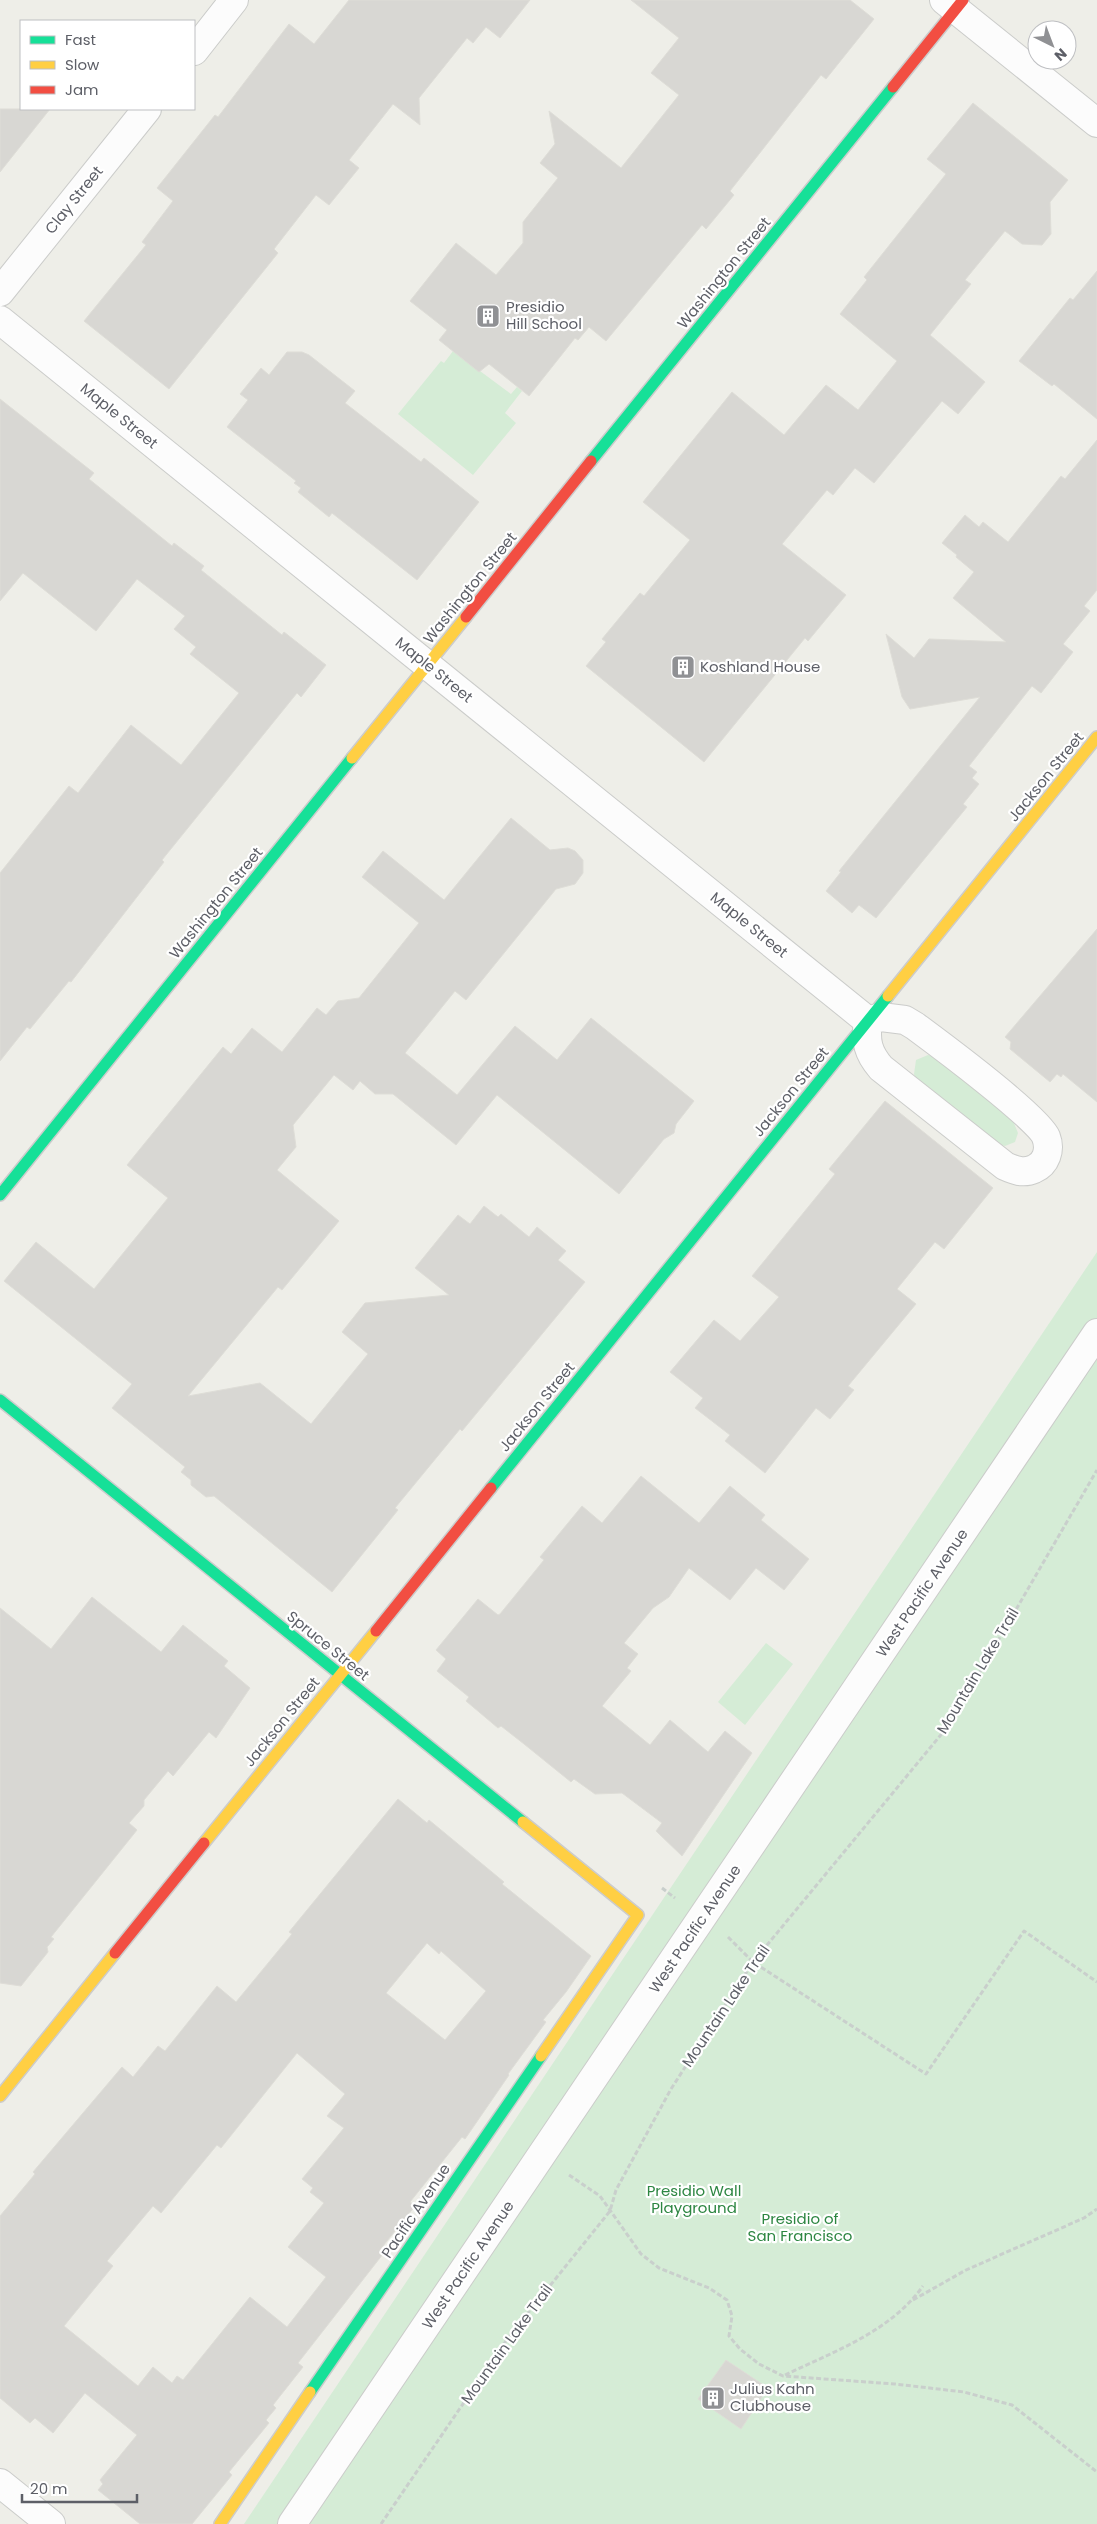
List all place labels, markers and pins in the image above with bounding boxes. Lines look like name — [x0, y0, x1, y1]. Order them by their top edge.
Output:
place label: Presidio Hill School — [506, 296, 582, 334]
building icon: Presidio Hill School — [475, 303, 501, 329]
building icon: Koshland House — [670, 654, 696, 680]
place label: Koshland House — [700, 656, 820, 677]
place label: Julius Kahn Clubhouse — [730, 2378, 815, 2416]
building icon: Julius Kahn Clubhouse — [700, 2385, 726, 2411]

